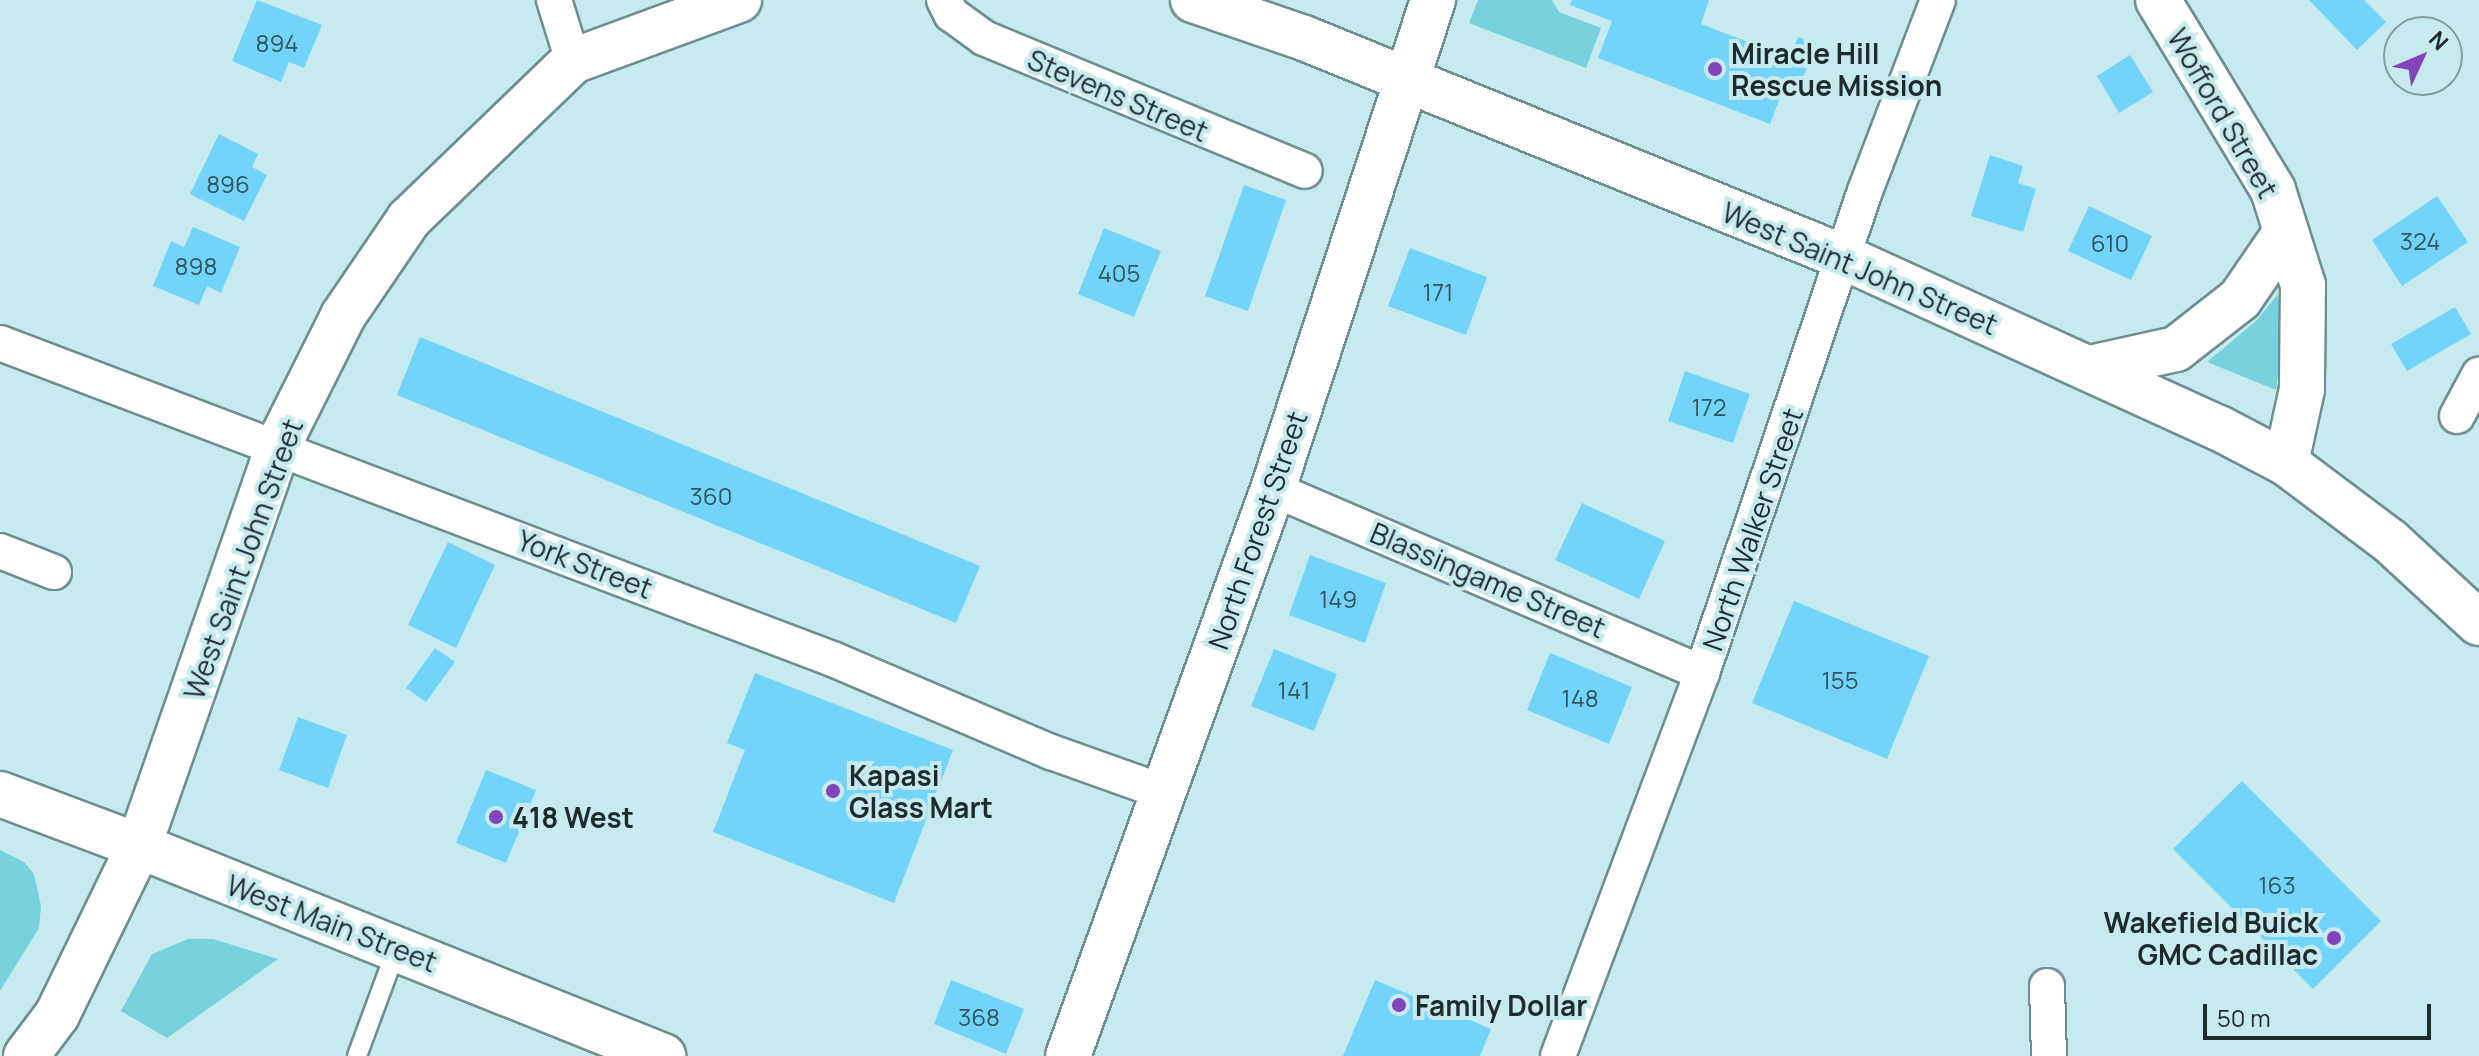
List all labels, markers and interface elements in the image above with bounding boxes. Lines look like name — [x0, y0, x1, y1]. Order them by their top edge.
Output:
north arrow — [2383, 16, 2463, 96]
street label: Wofford Street — [2161, 22, 2285, 204]
text: N — [2423, 25, 2455, 57]
house number: 894 — [256, 29, 298, 57]
place label: Miracle Hill Rescue Mission — [1731, 36, 1942, 102]
street label: Stevens Street — [1023, 42, 1213, 148]
marker: Miracle Hill Rescue Mission — [1706, 60, 1724, 78]
house number: 896 — [206, 170, 250, 198]
street label: West Saint John Street — [1717, 195, 2003, 341]
house number: 324 — [2400, 227, 2440, 255]
house number: 610 — [2091, 229, 2129, 257]
house number: 898 — [175, 252, 217, 280]
house number: 405 — [1098, 259, 1140, 287]
house number: 171 — [1423, 278, 1453, 306]
house number: 172 — [1691, 393, 1727, 421]
street label: North Walker Street — [1695, 403, 1809, 655]
street label: North Forest Street — [1201, 407, 1313, 653]
street label: West Saint John Street — [177, 414, 309, 704]
house number: 360 — [690, 482, 732, 510]
street label: Blassingame Street — [1366, 515, 1610, 645]
street label: York Street — [513, 523, 657, 605]
house number: 149 — [1319, 585, 1357, 613]
house number: 155 — [1821, 666, 1859, 694]
house number: 141 — [1278, 676, 1310, 704]
house number: 148 — [1561, 684, 1599, 712]
place label: Kapasi Glass Mart — [849, 758, 993, 824]
marker: Kapasi Glass Mart — [824, 782, 842, 800]
place label: 418 West — [512, 800, 634, 834]
marker: 418 West — [487, 808, 505, 826]
street label: West Main Street — [222, 867, 442, 979]
house number: 163 — [2258, 871, 2296, 899]
place label: Wakefield Buick GMC Cadillac — [2104, 905, 2318, 971]
marker: Wakefield Buick GMC Cadillac — [2325, 929, 2343, 947]
place label: Family Dollar — [1415, 988, 1587, 1022]
scale bar — [2207, 988, 2435, 1038]
marker: Family Dollar — [1390, 996, 1408, 1014]
text: 50 m — [2217, 1001, 2271, 1034]
house number: 368 — [958, 1003, 1000, 1031]

